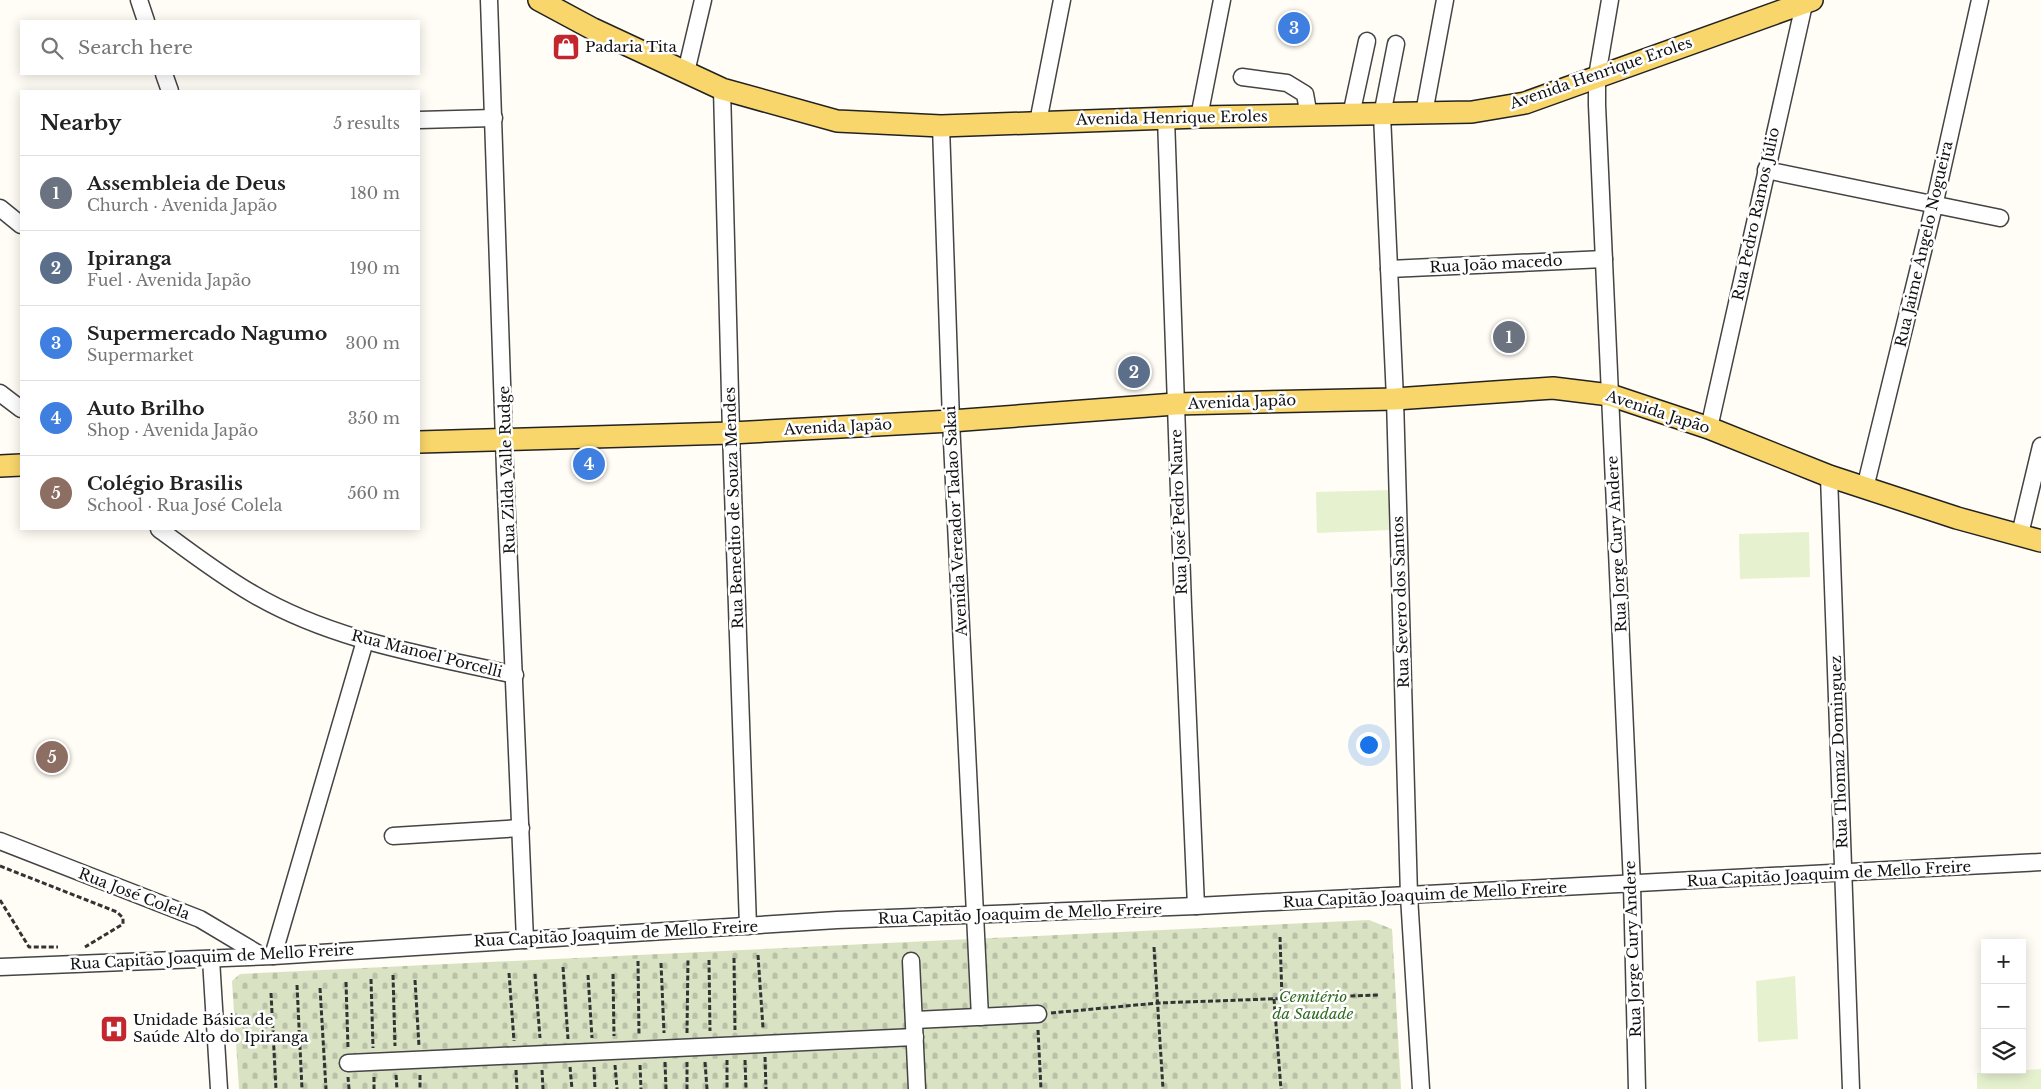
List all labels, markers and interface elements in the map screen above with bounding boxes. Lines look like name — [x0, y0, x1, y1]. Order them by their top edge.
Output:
pin: 3 — [1278, 9, 1310, 47]
search box — [20, 20, 420, 75]
shop icon: Padaria Tita — [551, 32, 581, 62]
street label: Avenida Henrique Eroles — [1506, 32, 1695, 113]
icon: search — [38, 34, 66, 62]
text: Search here — [78, 36, 193, 59]
place label: Padaria Tita — [585, 37, 677, 56]
street label: Avenida Henrique Eroles — [1075, 106, 1268, 129]
text: Nearby — [40, 110, 121, 136]
text: 5 results — [333, 113, 400, 133]
street label: Rua Pedro Ramos Júlio — [1728, 125, 1783, 302]
street label: Rua Jaime Ângelo Nogueira — [1891, 138, 1957, 349]
text: Assembleia de Deus — [87, 172, 286, 195]
text: 1 — [53, 183, 59, 203]
text: 180 m — [350, 183, 400, 203]
text: Church · Avenida Japão — [87, 195, 277, 215]
text: Ipiranga — [87, 247, 172, 270]
street label: Rua João macedo — [1429, 251, 1563, 276]
text: 2 — [51, 258, 61, 278]
text: 190 m — [349, 258, 400, 278]
text: Fuel · Avenida Japão — [87, 270, 251, 290]
pin: 1 — [1493, 318, 1525, 356]
text: Supermercado Nagumo — [87, 322, 327, 345]
text: 3 — [51, 333, 61, 353]
text: 300 m — [346, 333, 400, 353]
text: Supermarket — [87, 345, 194, 365]
pin: 2 — [1118, 353, 1150, 391]
street label: Rua Zilda Valle Rudge — [494, 385, 519, 555]
street label: Avenida Japão — [1603, 385, 1713, 437]
street label: Rua Benedito de Souza Mendes — [720, 386, 747, 629]
street label: Avenida Japão — [1187, 390, 1297, 413]
text: Auto Brilho — [87, 397, 205, 420]
street label: Avenida Vereador Tadao Sakai — [940, 405, 971, 638]
text: 4 — [51, 408, 61, 428]
text: 350 m — [348, 408, 400, 428]
street label: Avenida Japão — [782, 414, 893, 439]
text: Shop · Avenida Japão — [87, 420, 258, 440]
street label: Rua José Pedro Naure — [1166, 429, 1191, 595]
pin: 4 — [573, 445, 605, 483]
street label: Rua Jorge Cury Andere — [1602, 455, 1631, 633]
text: Colégio Brasilis — [87, 472, 243, 495]
text: 5 — [51, 483, 61, 503]
text: 560 m — [347, 483, 400, 503]
text: School · Rua José Colela — [87, 495, 282, 515]
street label: Rua Severo dos Santos — [1388, 515, 1413, 689]
street label: Rua Manoel Porcelli — [350, 626, 505, 681]
street label: Rua Thomaz Dominguez — [1826, 655, 1851, 849]
your location — [1356, 732, 1382, 758]
pin: 5 — [36, 738, 68, 776]
street label: Rua Capitão Joaquim de Mello Freire — [1686, 857, 1972, 890]
street label: Rua Jorge Cury Andere — [1620, 860, 1645, 1038]
street label: Rua José Colela — [76, 864, 193, 924]
street label: Rua Capitão Joaquim de Mello Freire — [1282, 878, 1568, 911]
street label: Rua Capitão Joaquim de Mello Freire — [877, 899, 1163, 928]
street label: Rua Capitão Joaquim de Mello Freire — [473, 917, 759, 950]
map controls — [1981, 939, 2026, 1074]
button: + — [1981, 939, 2026, 984]
street label: Rua Capitão Joaquim de Mello Freire — [69, 940, 355, 973]
button: − — [1981, 984, 2026, 1029]
park label: Cemitério da Saudade — [1273, 987, 1354, 1023]
place label: Unidade Básica de Saúde Alto do Ipiranga — [133, 1010, 309, 1046]
hospital icon: Unidade Básica de Saúde Alto do Ipiranga — [99, 1014, 129, 1044]
button: layers — [1981, 1029, 2026, 1074]

